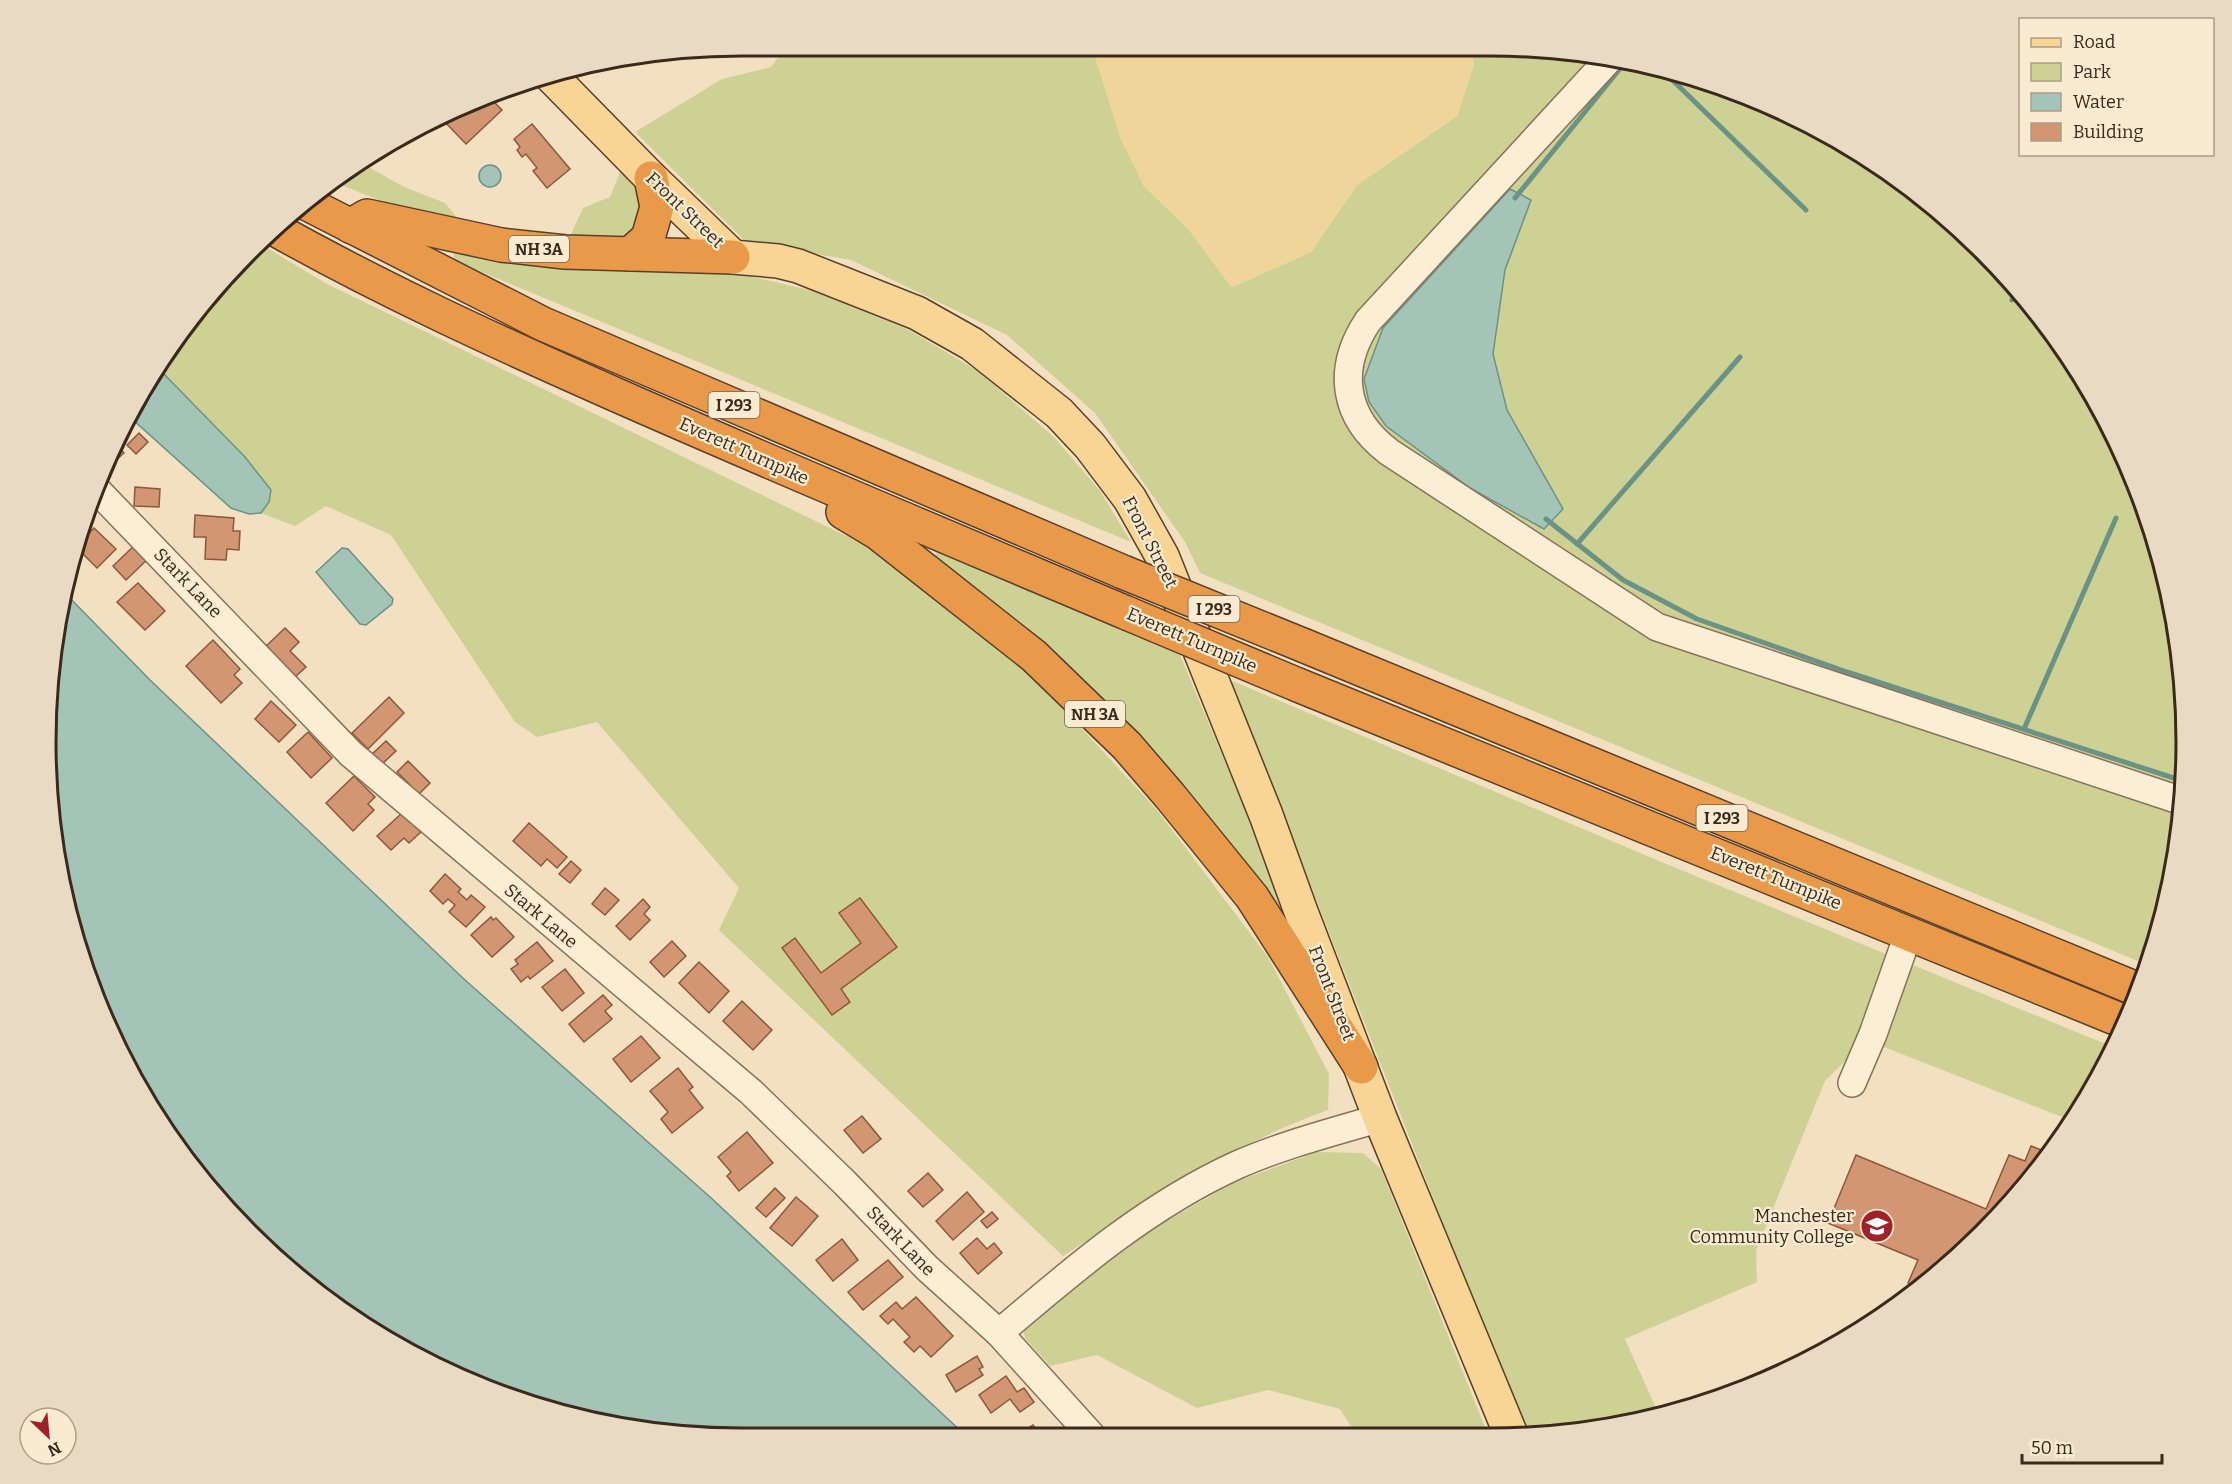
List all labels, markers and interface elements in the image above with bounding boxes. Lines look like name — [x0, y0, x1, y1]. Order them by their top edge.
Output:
legend — [2019, 18, 2214, 156]
text: Road — [2073, 31, 2116, 53]
text: Park — [2073, 61, 2112, 83]
text: Water — [2073, 91, 2124, 113]
text: Building — [2073, 121, 2144, 143]
street label: Front Street — [641, 167, 729, 253]
road number: NH 3A — [509, 236, 569, 262]
road number: I 293 — [708, 392, 760, 418]
street label: Everett Turnpike — [676, 413, 812, 489]
street label: Front Street — [1117, 492, 1183, 592]
street label: Stark Lane — [149, 543, 227, 623]
road number: I 293 — [1188, 596, 1240, 622]
street label: Everett Turnpike — [1123, 603, 1261, 677]
road number: NH 3A — [1065, 701, 1125, 727]
road number: I 293 — [1696, 805, 1748, 831]
street label: Everett Turnpike — [1707, 842, 1845, 914]
street label: Stark Lane — [500, 879, 582, 953]
street label: Front Street — [1304, 942, 1360, 1044]
street label: Stark Lane — [862, 1201, 940, 1281]
place label: Manchester Community College — [1689, 1205, 1854, 1248]
school or university icon: Manchester Community College — [1859, 1208, 1895, 1244]
north arrow — [18, 1406, 78, 1466]
scale bar — [2022, 1427, 2162, 1465]
text: 50 m — [2031, 1437, 2073, 1459]
text: N — [45, 1438, 64, 1460]

